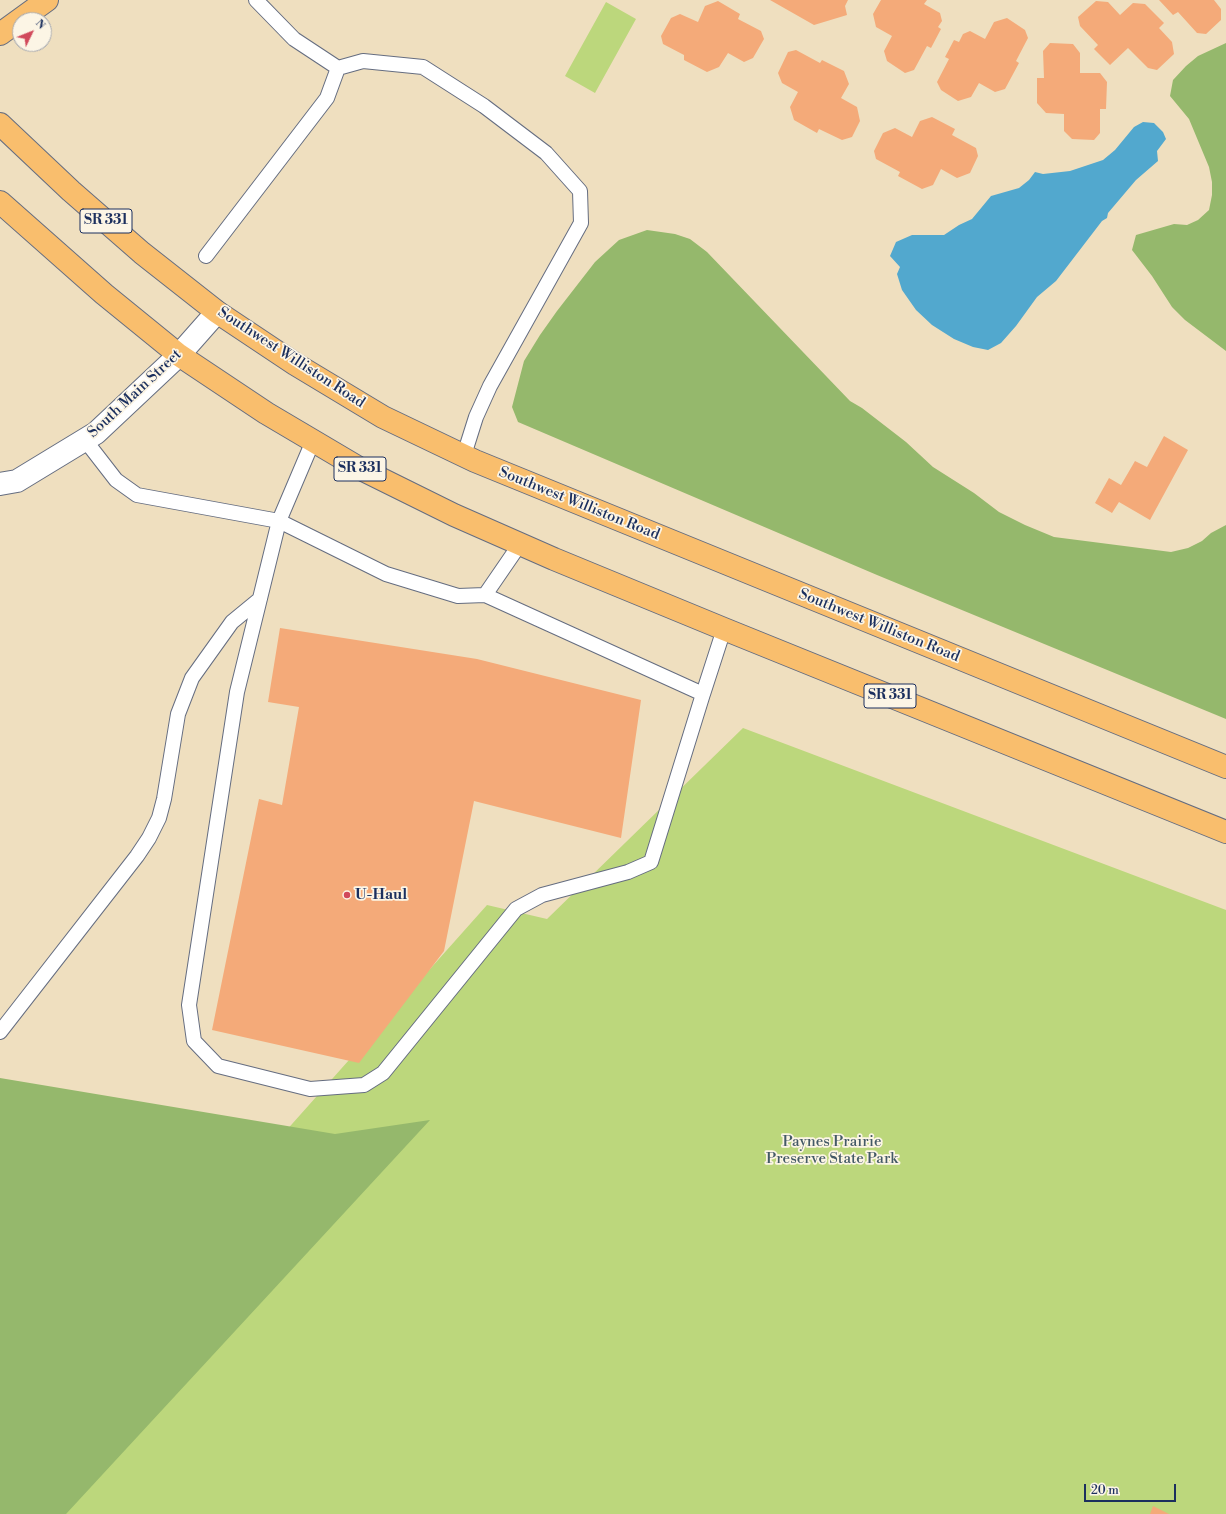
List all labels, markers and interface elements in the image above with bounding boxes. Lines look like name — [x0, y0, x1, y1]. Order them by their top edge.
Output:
north arrow — [12, 12, 52, 52]
text: N — [32, 17, 48, 32]
road number: SR 331 — [80, 209, 132, 233]
street label: Southwest Williston Road — [214, 304, 368, 412]
street label: South Main Street — [84, 346, 186, 442]
road number: SR 331 — [334, 457, 386, 481]
street label: Southwest Williston Road — [496, 463, 662, 545]
street label: Southwest Williston Road — [796, 585, 962, 667]
road number: SR 331 — [864, 684, 916, 708]
place label: U-Haul — [355, 886, 407, 904]
marker: U-Haul — [342, 890, 352, 900]
park label: Paynes Prairie Preserve State Park — [766, 1133, 898, 1168]
scale bar — [1086, 1476, 1178, 1502]
text: 20 m — [1091, 1483, 1119, 1498]

